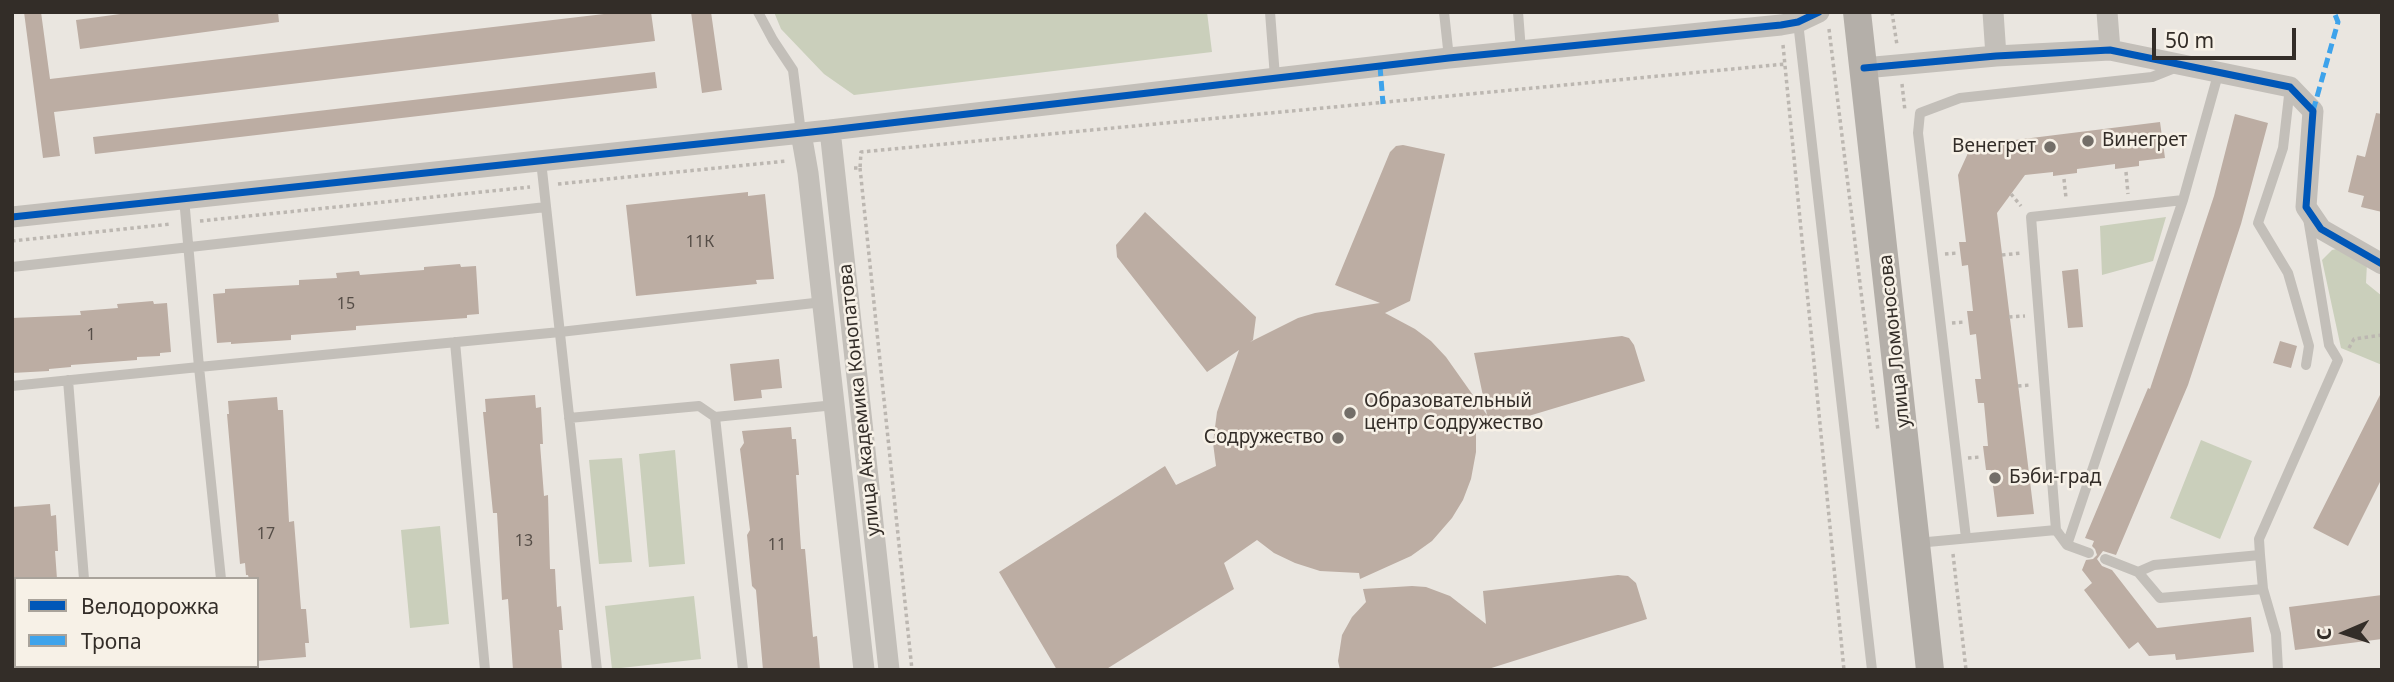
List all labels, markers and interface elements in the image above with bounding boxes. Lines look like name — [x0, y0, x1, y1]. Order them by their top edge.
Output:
scale bar — [2156, 14, 2300, 58]
text: 50 m — [2165, 26, 2214, 54]
place label: Винегрет — [2102, 130, 2187, 152]
marker: Винегрет — [2080, 133, 2096, 149]
place label: Венегрет — [1952, 136, 2036, 158]
marker: Венегрет — [2042, 139, 2058, 155]
house number: 11К — [686, 232, 714, 252]
street label: улица Ломоносова — [1875, 253, 1915, 429]
street label: улица Академика Конопатова — [834, 263, 886, 537]
house number: 15 — [337, 294, 355, 314]
house number: 1 — [86, 325, 96, 345]
place label: Образовательный центр Содружество — [1364, 391, 1543, 435]
marker: Образовательный центр Содружество — [1342, 405, 1358, 421]
place label: Содружество — [1204, 427, 1324, 449]
marker: Содружество — [1330, 430, 1346, 446]
place label: Бэби-град — [2009, 467, 2101, 489]
marker: Бэби-град — [1987, 470, 2003, 486]
house number: 17 — [257, 524, 275, 544]
house number: 13 — [515, 531, 533, 551]
house number: 11 — [768, 535, 786, 555]
legend — [14, 577, 259, 668]
text: Велодорожка — [81, 592, 219, 620]
north arrow — [2310, 598, 2380, 668]
text: Тропа — [81, 627, 142, 655]
text: С — [2311, 627, 2337, 641]

